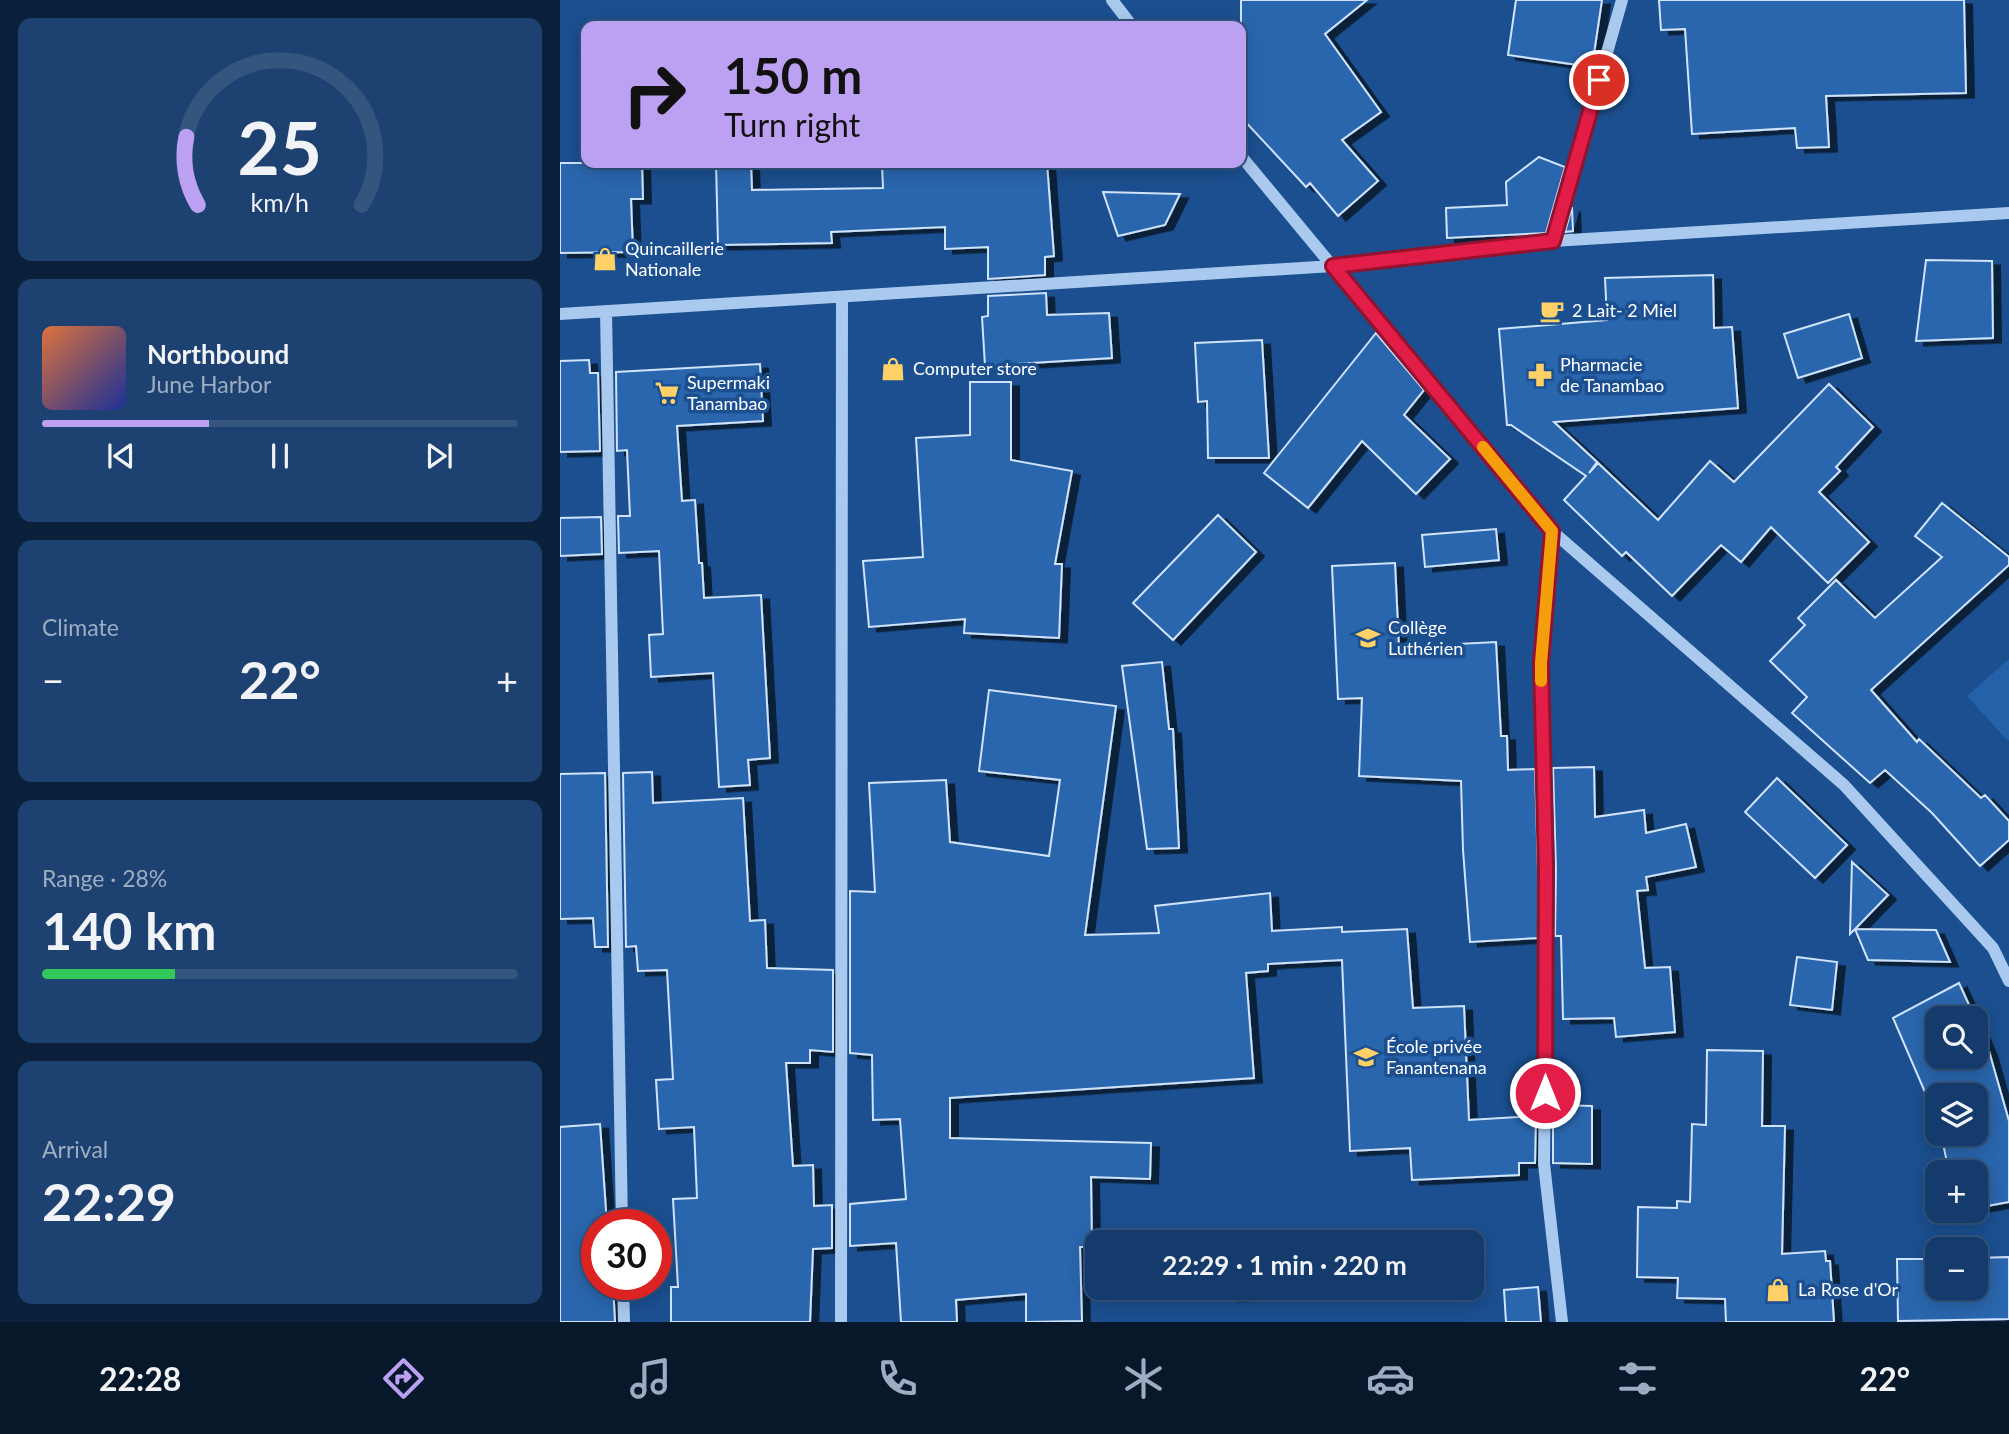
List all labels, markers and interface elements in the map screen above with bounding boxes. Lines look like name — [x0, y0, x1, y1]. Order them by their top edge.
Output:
text: 150 m — [724, 46, 862, 104]
icon: right — [609, 49, 700, 140]
pin — [1569, 50, 1629, 110]
icon: arrive — [1580, 61, 1618, 99]
text: 25 — [238, 104, 322, 192]
text: Turn right — [724, 105, 860, 144]
text: km/h — [251, 187, 309, 217]
place label: Quincaillerie Nationale — [625, 237, 724, 280]
shop icon: Quincaillerie Nationale — [591, 245, 619, 273]
cafe icon: 2 Lait- 2 Miel — [1538, 297, 1566, 325]
place label: 2 Lait- 2 Miel — [1572, 299, 1677, 321]
text: Northbound — [147, 338, 289, 370]
place label: Pharmacie de Tanambao — [1560, 353, 1664, 396]
shop icon: Computer store — [879, 355, 907, 383]
place label: Computer store — [913, 357, 1037, 379]
pharmacy icon: Pharmacie de Tanambao — [1526, 361, 1554, 389]
text: June Harbor — [147, 370, 271, 398]
place label: Supermaki Tanambao — [687, 371, 770, 414]
supermarket icon: Supermaki Tanambao — [653, 379, 681, 407]
icon: previous — [102, 437, 140, 475]
icon: pause — [261, 437, 299, 475]
icon: next — [420, 437, 458, 475]
text: Climate — [42, 613, 119, 641]
place label: Collège Luthérien — [1388, 616, 1463, 659]
school or university icon: Collège Luthérien — [1354, 624, 1382, 652]
text: 22° — [239, 648, 321, 710]
text: − — [42, 657, 64, 703]
text: + — [496, 657, 518, 703]
text: Range · 28% — [42, 864, 167, 892]
text: 140 km — [42, 899, 216, 961]
map controls — [1925, 1006, 1988, 1300]
button: search — [1925, 1006, 1988, 1069]
place label: École privée Fanantenana — [1386, 1035, 1487, 1078]
school or university icon: École privée Fanantenana — [1352, 1043, 1380, 1071]
position arrow — [1508, 1056, 1582, 1130]
button: layers — [1925, 1083, 1988, 1146]
text: Arrival — [42, 1135, 108, 1163]
button: + — [1925, 1160, 1988, 1223]
text: 22:29 — [42, 1170, 176, 1232]
speed limit sign: 30 — [581, 1209, 672, 1300]
button: − — [1925, 1237, 1988, 1300]
text: 22:29 · 1 min · 220 m — [1162, 1249, 1407, 1281]
shop icon: La Rose d'Or — [1764, 1276, 1792, 1304]
place label: La Rose d'Or — [1798, 1278, 1899, 1300]
icon: directions — [379, 1354, 428, 1403]
icon: music — [626, 1354, 675, 1403]
icon: phone — [873, 1354, 922, 1403]
icon: climate — [1119, 1354, 1168, 1403]
icon: car — [1366, 1354, 1415, 1403]
icon: filters — [1613, 1354, 1662, 1403]
text: 22:28 — [99, 1359, 181, 1398]
text: 22° — [1860, 1359, 1910, 1398]

